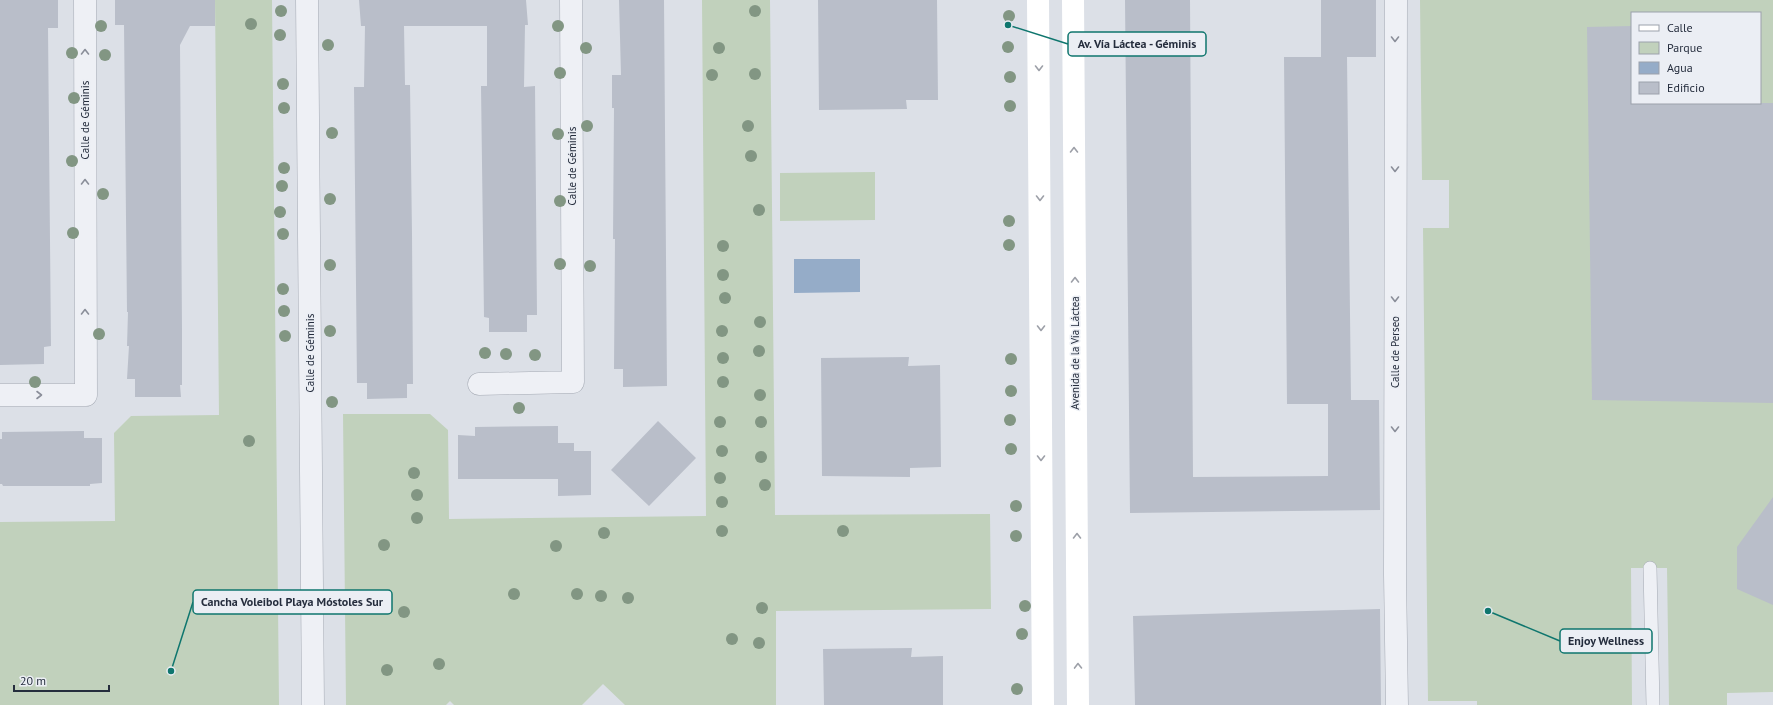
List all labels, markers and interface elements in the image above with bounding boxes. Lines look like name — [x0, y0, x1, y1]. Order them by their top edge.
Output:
legend — [1631, 12, 1761, 104]
text: Calle — [1667, 20, 1693, 35]
callout: Av. Vía Láctea - Géminis — [1068, 32, 1206, 56]
text: Av. Vía Láctea - Géminis — [1078, 36, 1196, 51]
one-way arrow — [1391, 36, 1399, 42]
text: Parque — [1667, 40, 1702, 55]
one-way arrow — [81, 49, 89, 55]
text: Agua — [1667, 60, 1693, 75]
one-way arrow — [1035, 65, 1043, 71]
street label: Calle de Géminis — [78, 80, 92, 159]
text: Edificio — [1667, 80, 1705, 95]
street label: Calle de Géminis — [565, 126, 579, 205]
one-way arrow — [1070, 147, 1078, 153]
one-way arrow — [1391, 166, 1399, 172]
one-way arrow — [81, 179, 89, 185]
one-way arrow — [1036, 195, 1044, 201]
one-way arrow — [1071, 277, 1079, 283]
street label: Avenida de la Vía Láctea — [1068, 296, 1082, 410]
one-way arrow — [1391, 296, 1399, 302]
one-way arrow — [81, 309, 89, 315]
street label: Calle de Géminis — [303, 313, 317, 392]
street label: Calle de Perseo — [1388, 316, 1402, 388]
one-way arrow — [1036, 325, 1045, 331]
one-way arrow — [36, 391, 42, 399]
one-way arrow — [1391, 426, 1399, 432]
one-way arrow — [1037, 455, 1045, 461]
one-way arrow — [1073, 533, 1081, 539]
callout: Cancha Voleibol Playa Móstoles Sur — [193, 590, 392, 614]
text: Cancha Voleibol Playa Móstoles Sur — [201, 594, 384, 609]
callout: Enjoy Wellness — [1560, 629, 1652, 653]
text: Enjoy Wellness — [1568, 633, 1644, 648]
one-way arrow — [1074, 663, 1082, 669]
scale bar — [14, 667, 109, 693]
text: 20 m — [20, 673, 46, 688]

